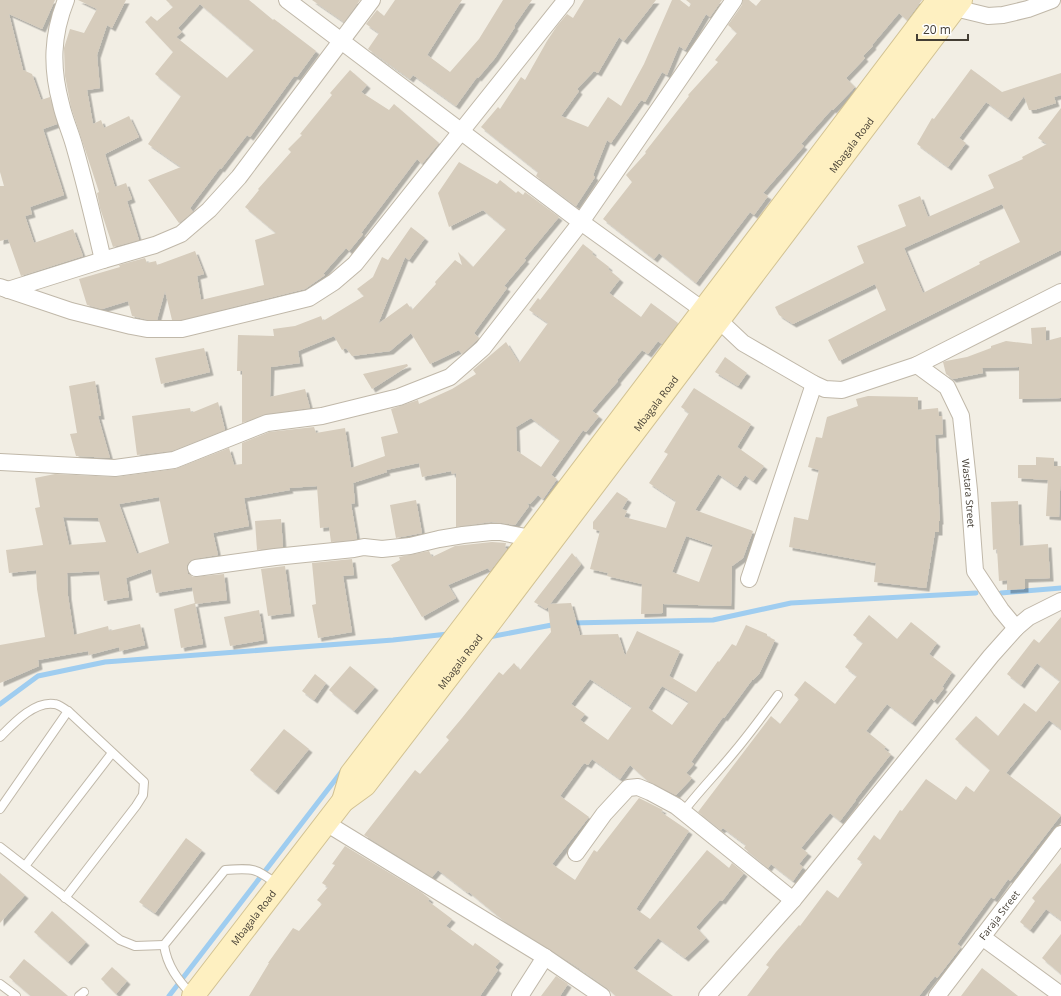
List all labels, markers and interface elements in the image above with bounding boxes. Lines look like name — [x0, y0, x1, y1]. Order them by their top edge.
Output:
scale bar — [917, 16, 968, 42]
text: 20 m — [923, 21, 951, 38]
street label: Mbagala Road — [826, 114, 877, 176]
street label: Mbagala Road — [630, 373, 681, 434]
street label: Wastara Street — [959, 458, 979, 528]
street label: Mbagala Road — [434, 631, 486, 692]
street label: Mbagala Road — [228, 887, 279, 948]
street label: Faraja Street — [975, 887, 1023, 943]

